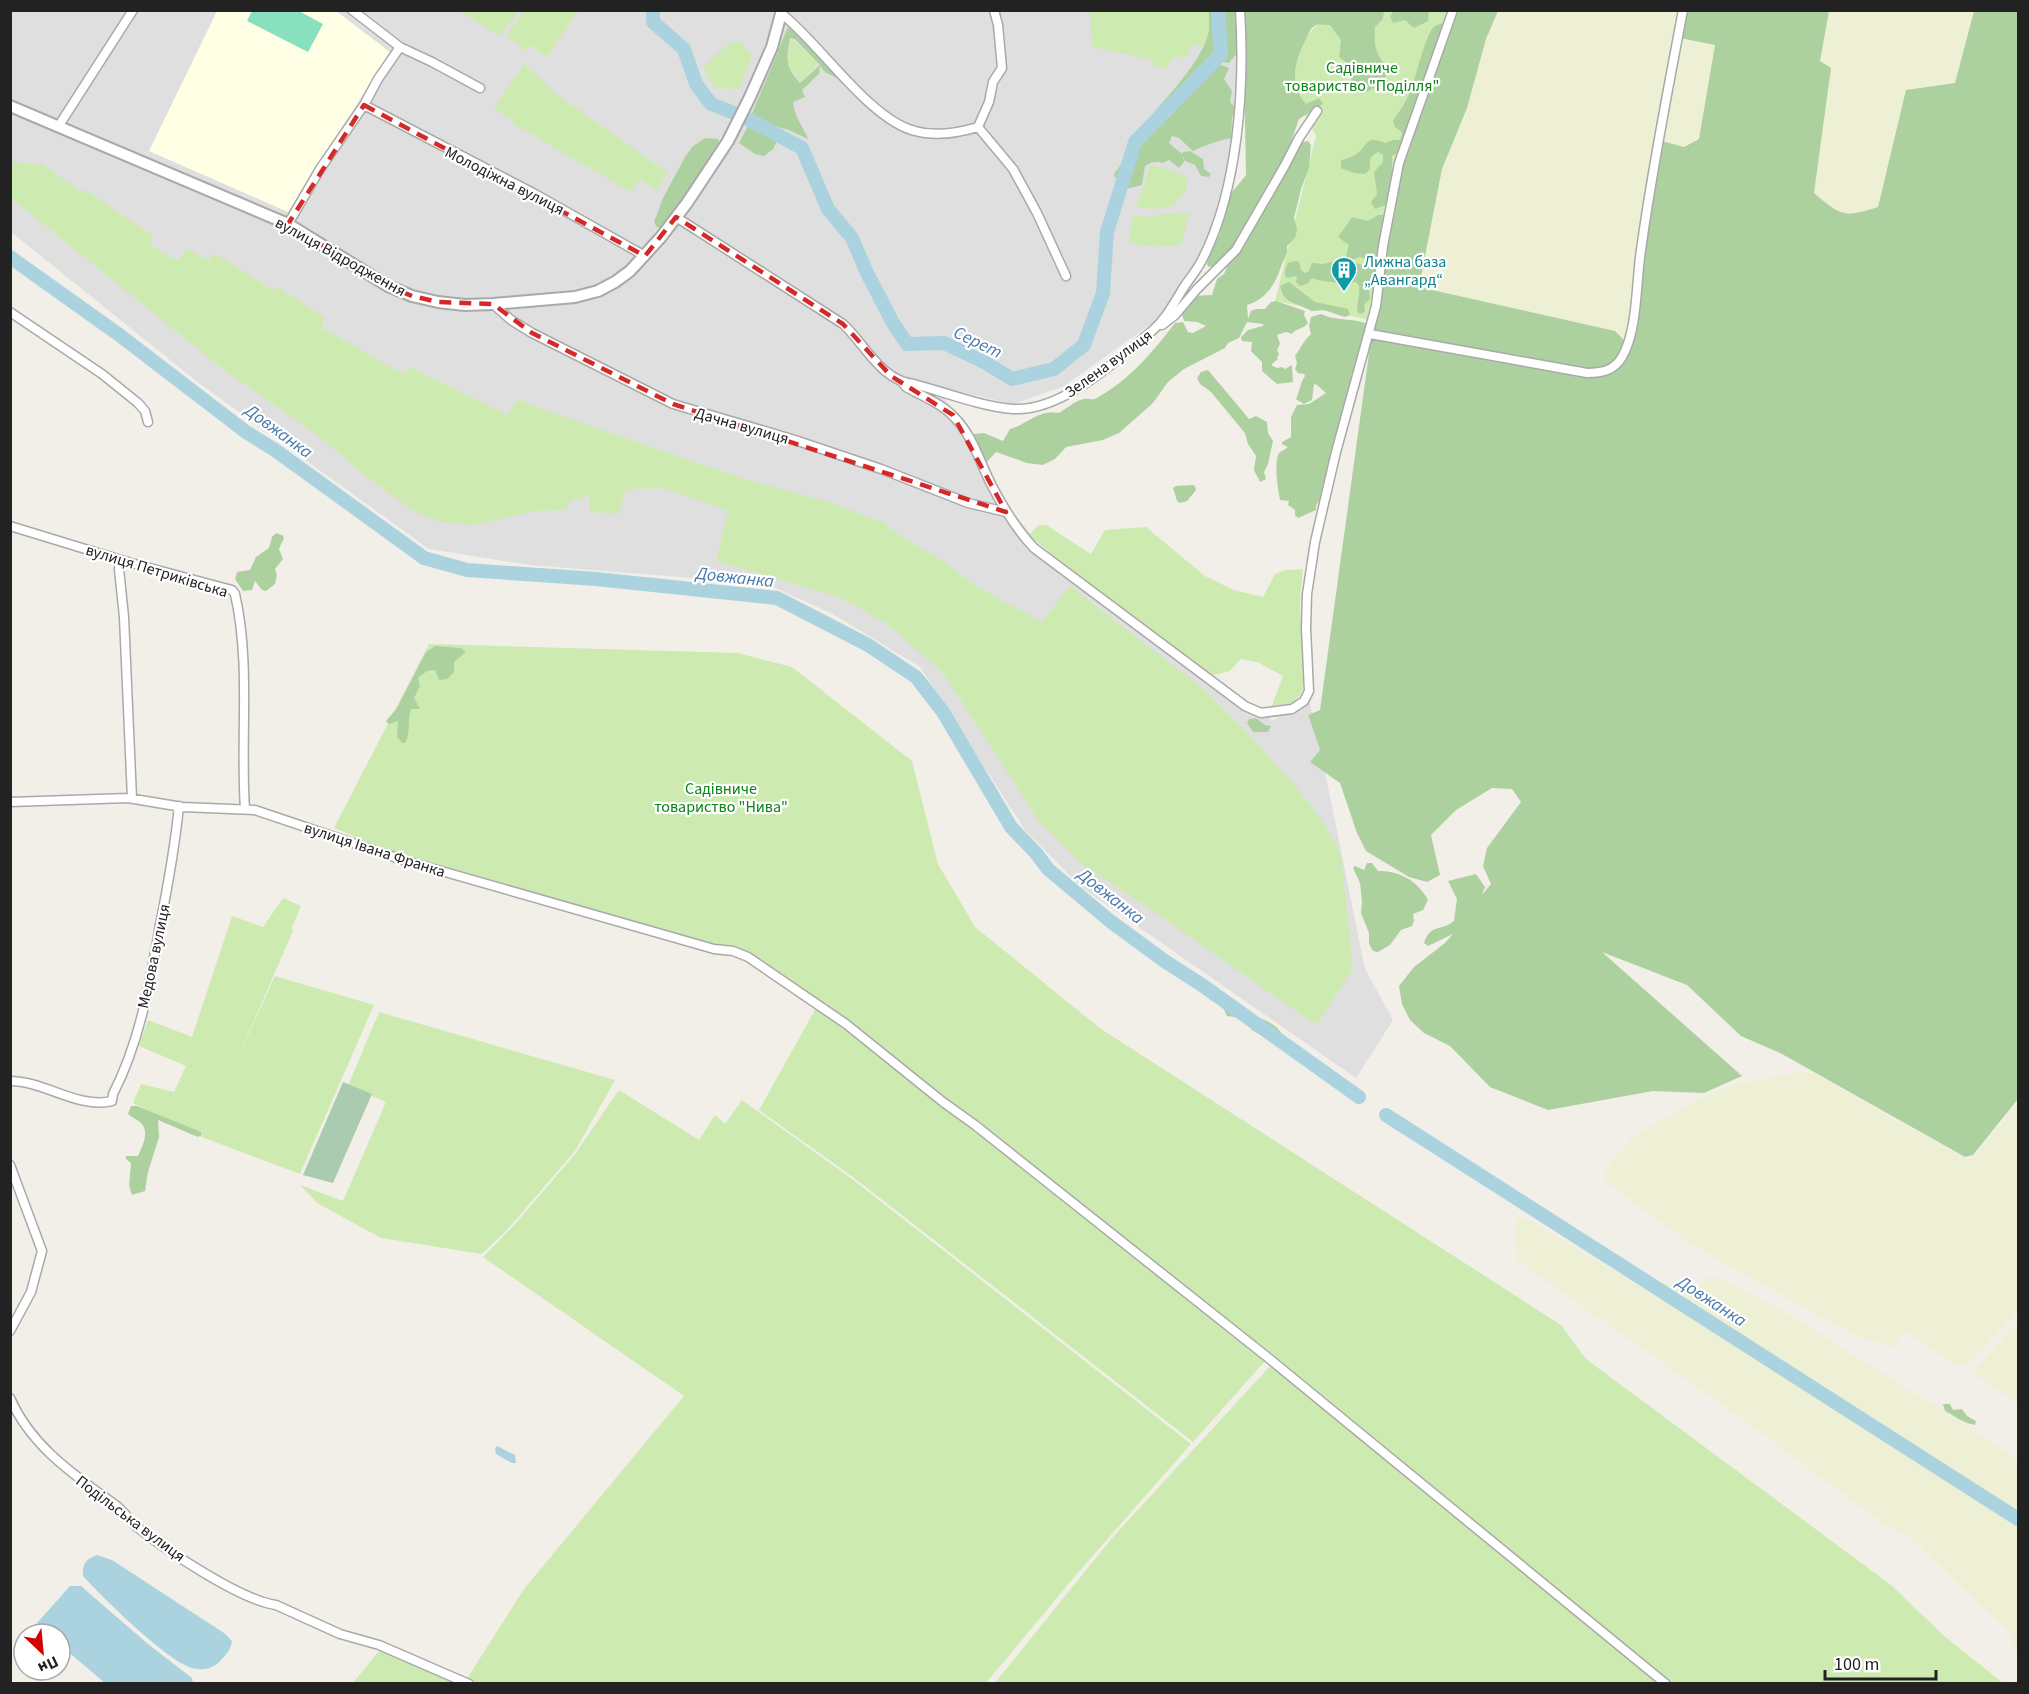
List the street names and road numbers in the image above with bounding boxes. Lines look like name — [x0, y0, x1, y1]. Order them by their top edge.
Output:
street label: Молодіжна вулиця — [441, 141, 568, 221]
street label: вулиця Відродження — [271, 212, 410, 302]
street label: Зелена вулиця — [1060, 324, 1157, 403]
street label: Дачна вулиця — [692, 402, 791, 450]
street label: вулиця Петриківська — [83, 539, 231, 603]
street label: вулиця Івана Франка — [301, 817, 448, 883]
street label: Медова вулиця — [132, 902, 176, 1010]
street label: Подільська вулиця — [71, 1470, 190, 1567]

